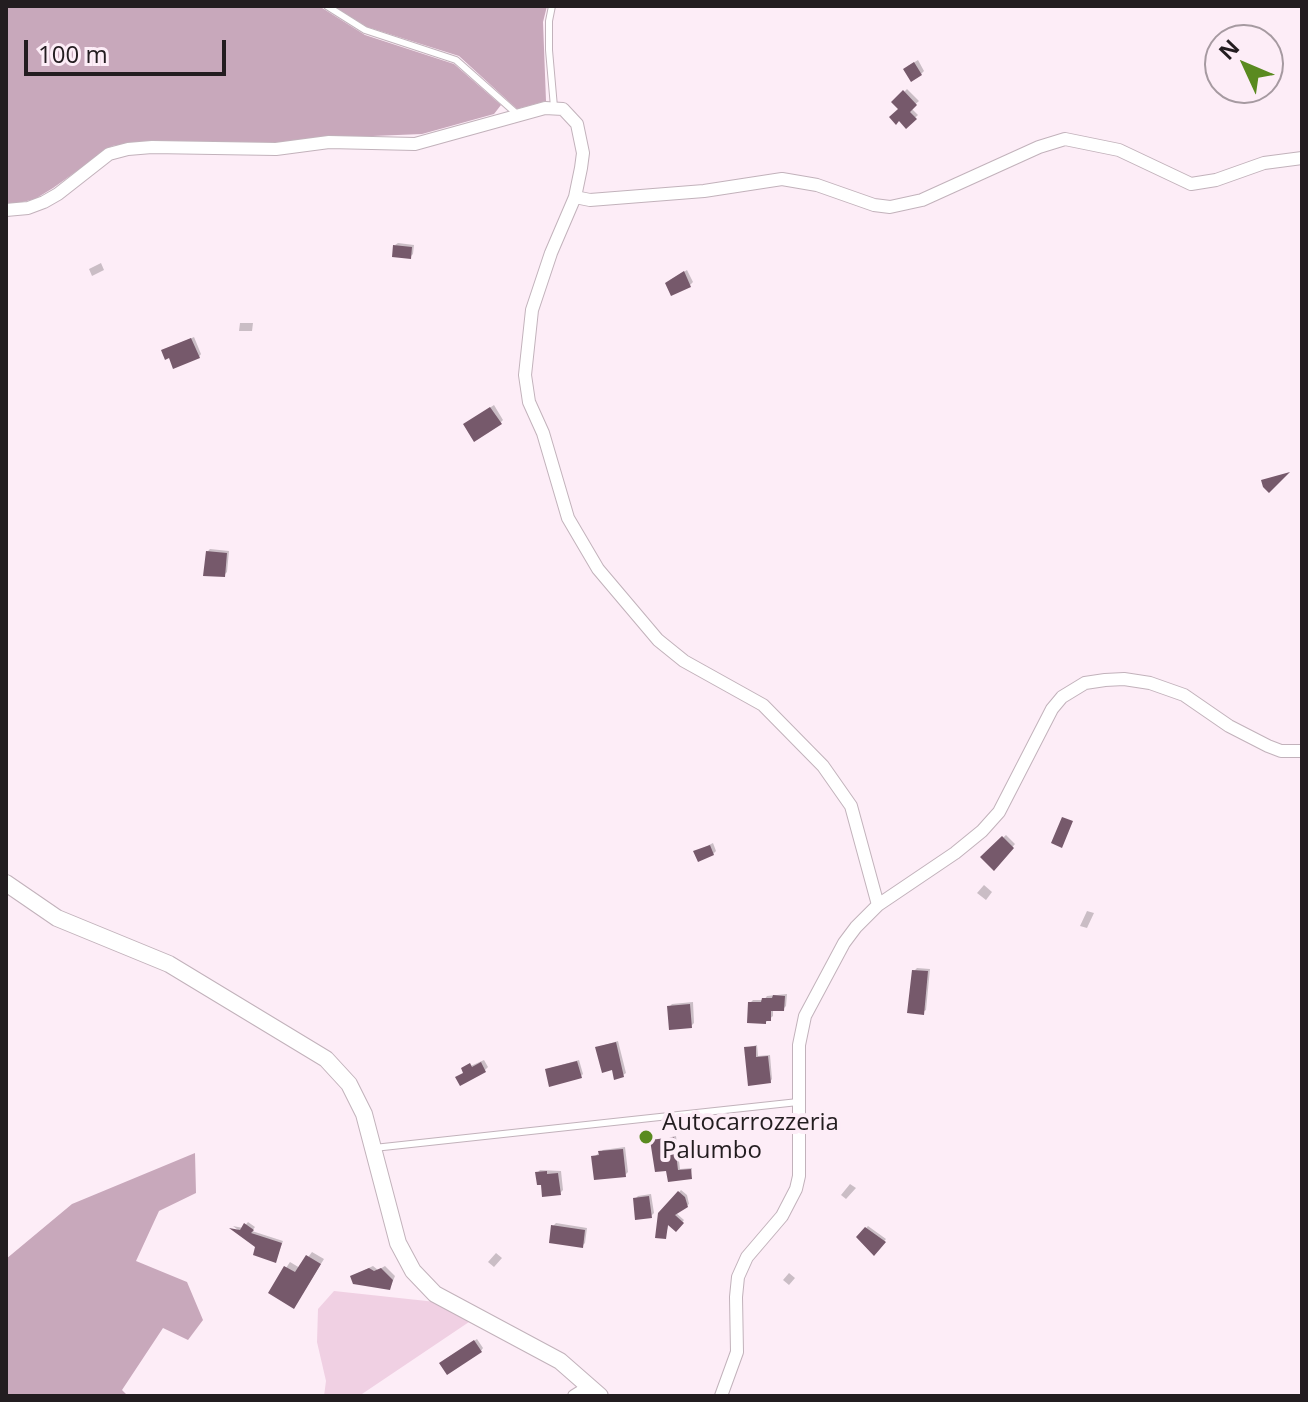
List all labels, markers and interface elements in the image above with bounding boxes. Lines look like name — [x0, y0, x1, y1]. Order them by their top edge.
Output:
scale bar — [28, 24, 230, 74]
north arrow — [1204, 24, 1284, 104]
text: N — [1211, 32, 1245, 66]
text: 100 m — [38, 37, 108, 70]
place label: Autocarrozzeria Palumbo — [662, 1109, 839, 1165]
marker: Autocarrozzeria Palumbo — [637, 1128, 655, 1146]

